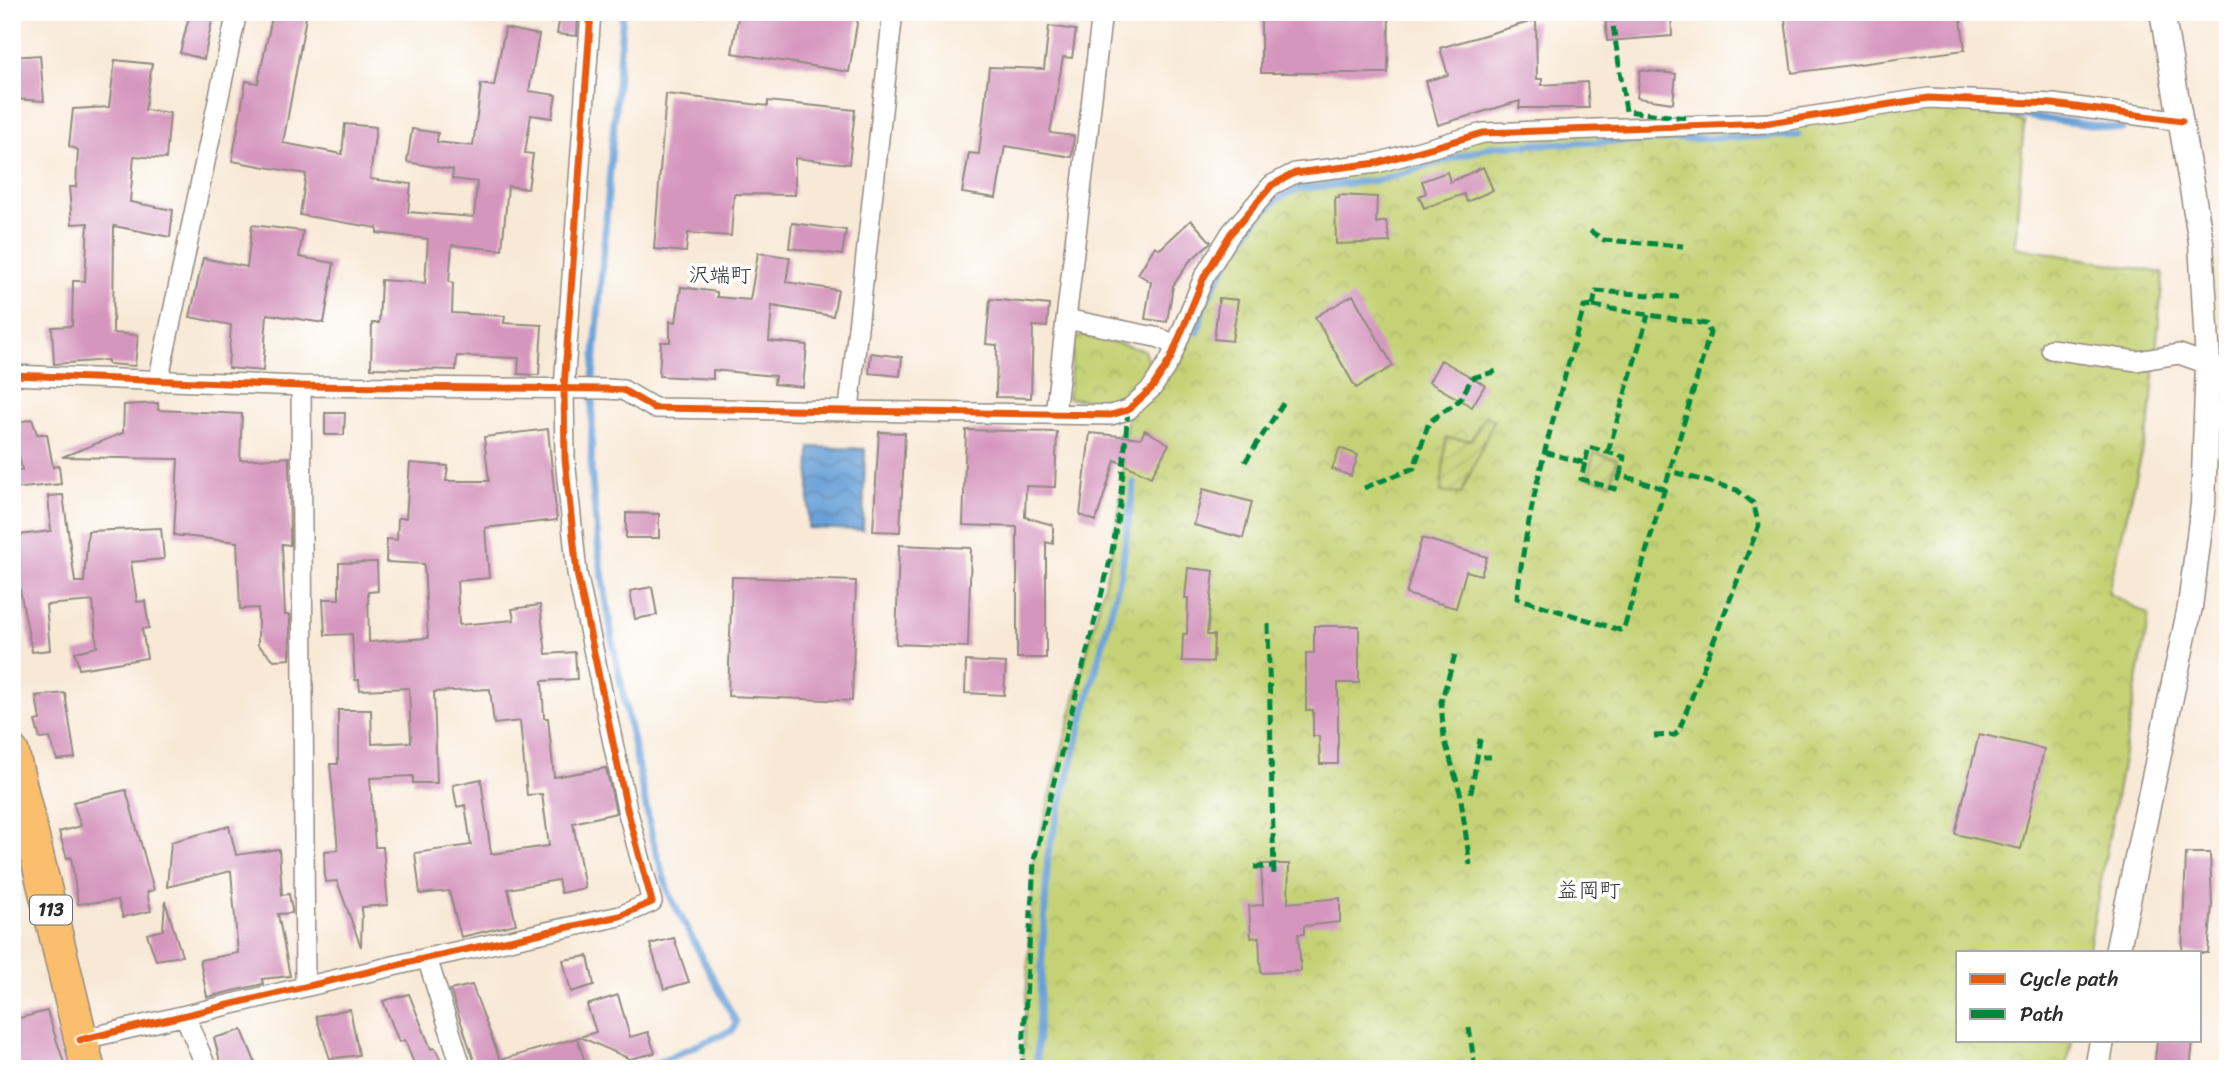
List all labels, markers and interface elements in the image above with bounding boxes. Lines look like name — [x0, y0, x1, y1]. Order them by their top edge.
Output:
district label: 沢端町 — [689, 256, 752, 294]
district label: 益岡町 — [1558, 871, 1621, 909]
road number: 113 — [30, 896, 72, 925]
legend — [1956, 951, 2202, 1042]
text: Cycle path — [2020, 960, 2119, 998]
text: Path — [2020, 995, 2063, 1033]

